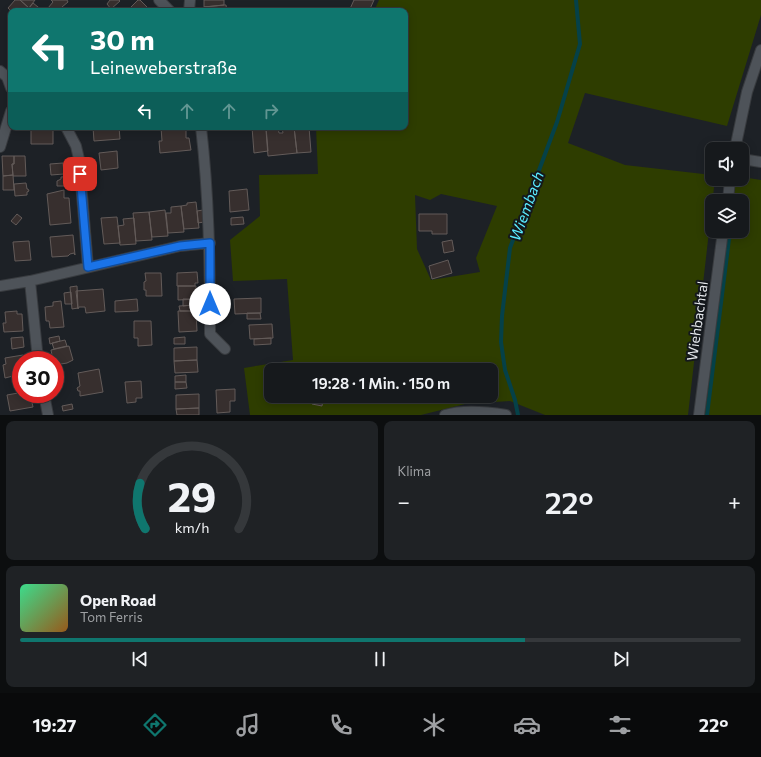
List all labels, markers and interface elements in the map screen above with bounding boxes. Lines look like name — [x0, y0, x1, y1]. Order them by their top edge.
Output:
text: 30 m — [90, 22, 155, 56]
icon: left — [24, 24, 76, 76]
text: Leineweberstraße — [90, 56, 237, 78]
icon: left — [134, 100, 156, 122]
icon: ahead — [176, 100, 198, 122]
icon: ahead — [218, 100, 240, 122]
icon: right — [260, 100, 282, 122]
map controls — [705, 142, 749, 238]
button: sound — [705, 142, 749, 186]
pin — [63, 157, 97, 191]
icon: arrive — [69, 163, 91, 185]
water label: Wiembach — [505, 169, 547, 243]
button: layers — [705, 194, 749, 238]
street label: Wiehbachtal — [683, 280, 711, 362]
position arrow — [189, 283, 231, 325]
speed limit sign: 30 — [12, 351, 64, 403]
text: 19:28 · 1 Min. · 150 m — [312, 374, 450, 392]
text: Klima — [398, 463, 431, 479]
text: 29 — [167, 469, 216, 520]
text: 22° — [545, 483, 593, 520]
text: − — [398, 488, 410, 515]
text: + — [728, 488, 741, 515]
text: km/h — [174, 517, 209, 535]
text: Open Road — [80, 591, 156, 609]
text: Tom Ferris — [80, 609, 143, 625]
icon: previous — [129, 648, 151, 670]
icon: pause — [369, 648, 391, 670]
icon: next — [610, 648, 632, 670]
icon: directions — [141, 711, 169, 739]
icon: music — [234, 711, 262, 739]
icon: phone — [327, 711, 355, 739]
icon: climate — [420, 711, 448, 739]
icon: car — [513, 711, 541, 739]
icon: filters — [606, 711, 634, 739]
text: 19:27 — [32, 714, 77, 736]
text: 22° — [699, 714, 729, 736]

